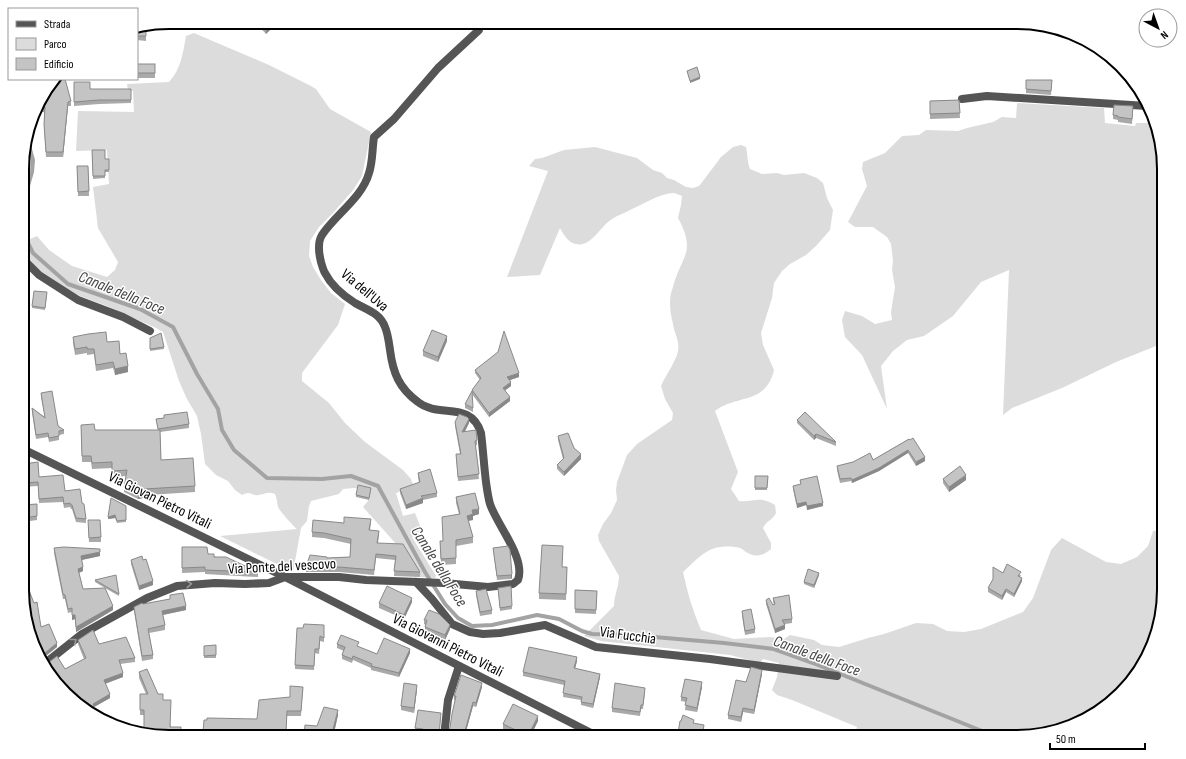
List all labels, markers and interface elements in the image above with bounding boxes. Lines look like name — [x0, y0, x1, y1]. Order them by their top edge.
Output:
legend — [8, 8, 138, 80]
north arrow — [1138, 8, 1178, 48]
text: Strada — [44, 17, 71, 32]
text: N — [1158, 28, 1171, 42]
text: Parco — [44, 37, 67, 52]
text: Edificio — [44, 57, 73, 72]
street label: Via dell'Uva — [337, 265, 393, 316]
water label: Canale della Foce — [76, 268, 167, 319]
street label: Via Giovan Pietro Vitali — [105, 467, 215, 534]
water label: Canale della Foce — [407, 523, 471, 610]
street label: Via Ponte del vescovo — [228, 554, 337, 579]
one-way arrow — [186, 580, 192, 589]
street label: Via Giovanni Pietro Vitali — [389, 609, 506, 682]
street label: Via Fucchia — [599, 622, 657, 649]
water label: Canale della Foce — [770, 632, 863, 681]
one-way arrow — [69, 639, 76, 646]
scale bar — [1050, 725, 1145, 751]
text: 50 m — [1056, 732, 1076, 747]

